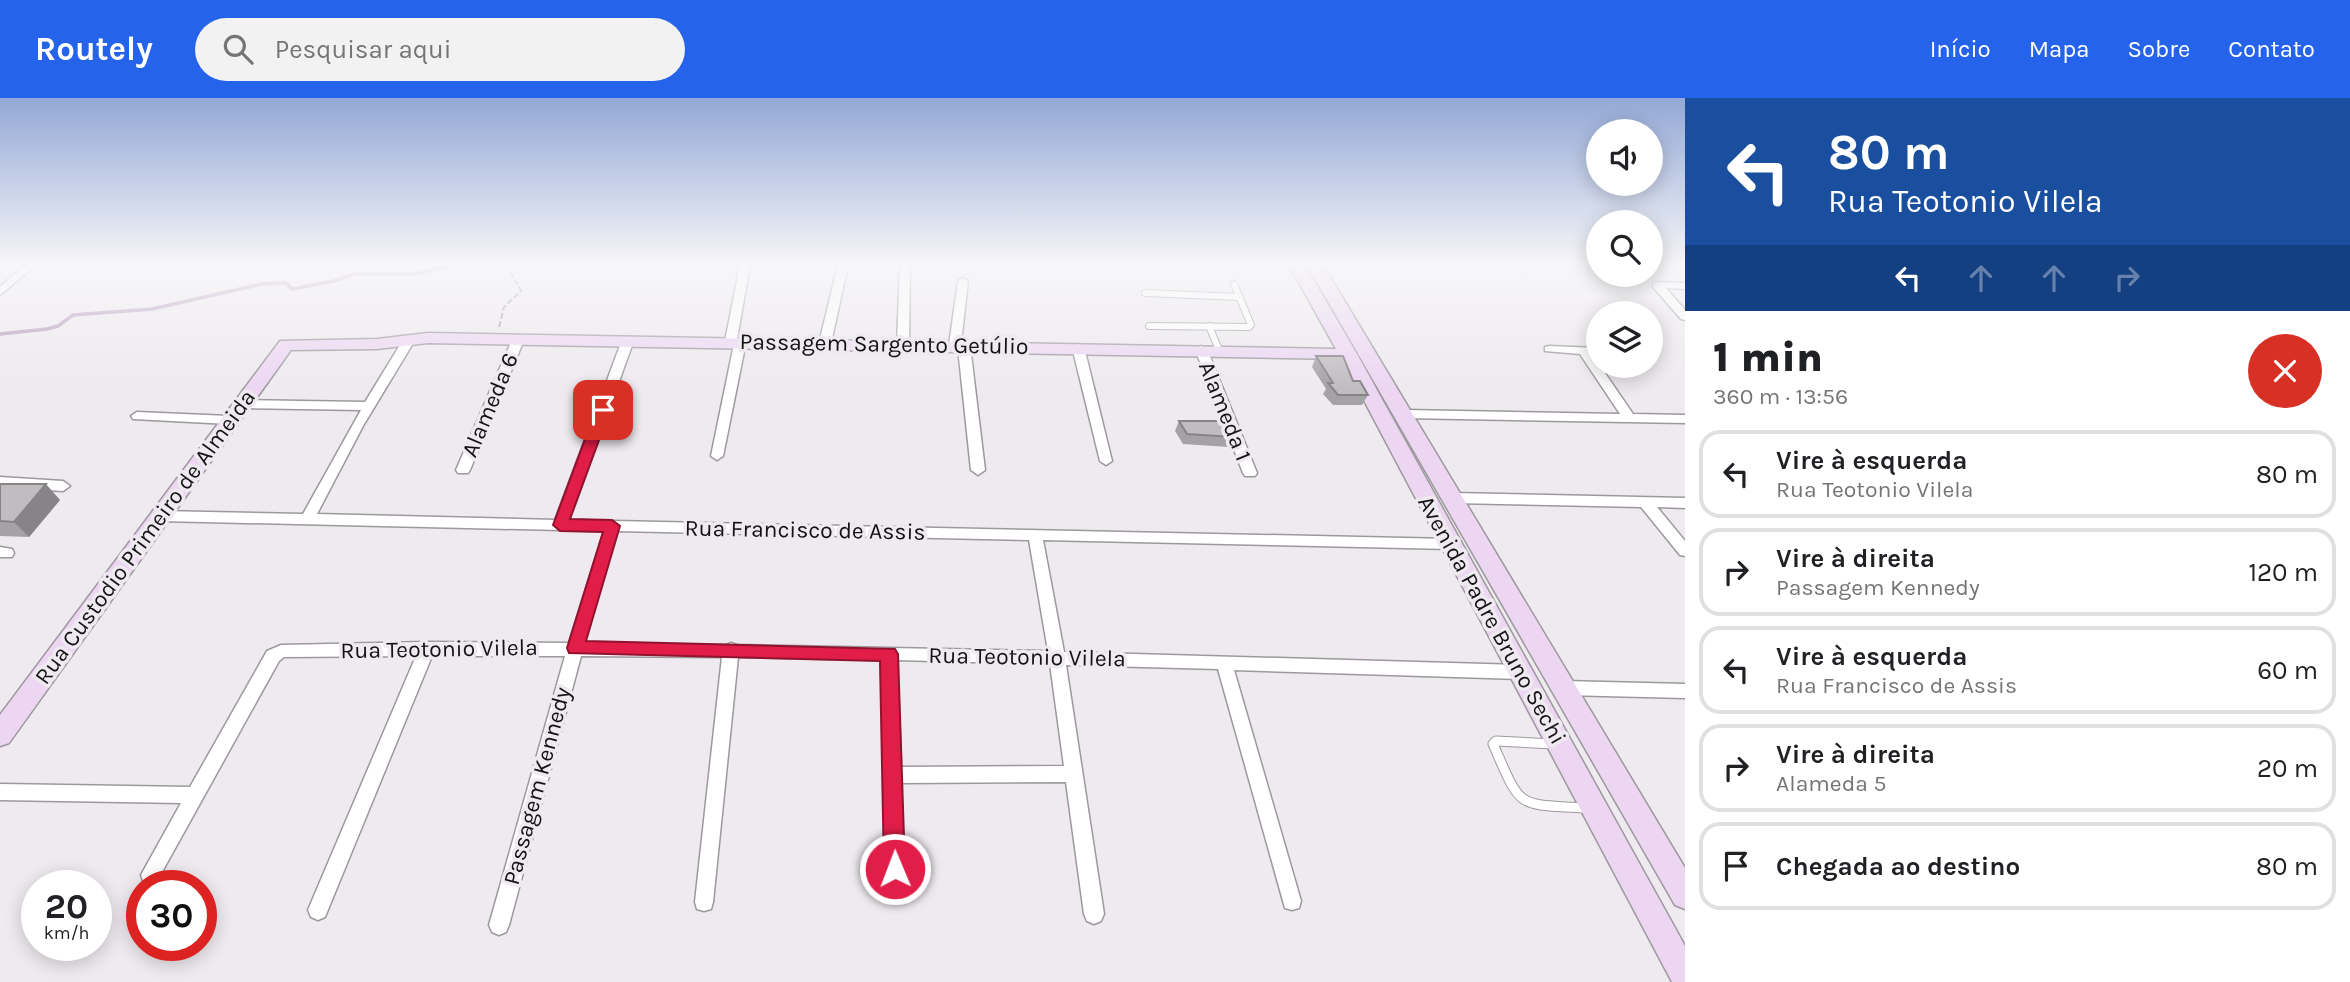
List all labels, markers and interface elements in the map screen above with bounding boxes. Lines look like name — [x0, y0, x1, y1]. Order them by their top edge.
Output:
search box — [195, 18, 685, 81]
text: Routely — [35, 30, 153, 68]
icon: search — [219, 30, 257, 68]
text: Pesquisar aqui — [275, 34, 451, 65]
text: Início — [1930, 35, 1991, 63]
text: Mapa — [2029, 35, 2089, 63]
text: Sobre — [2127, 35, 2190, 63]
text: Contato — [2228, 35, 2315, 63]
map controls — [1586, 119, 1663, 378]
button: sound — [1586, 119, 1663, 196]
text: 80 m — [1828, 124, 1950, 181]
icon: left — [1713, 126, 1804, 217]
text: Rua Teotonio Vilela — [1828, 183, 2103, 220]
button: search — [1586, 210, 1663, 287]
icon: left — [1889, 259, 1927, 297]
icon: ahead — [1962, 259, 2000, 297]
icon: ahead — [2035, 259, 2073, 297]
icon: right — [2108, 259, 2146, 297]
button: layers — [1586, 301, 1663, 378]
street label: Passagem Sargento Getúlio — [739, 328, 1029, 360]
text: 1 min — [1713, 332, 1823, 382]
button: close — [2248, 334, 2322, 408]
street label: Alameda 6 — [456, 349, 524, 461]
street label: Alameda 1 — [1193, 357, 1257, 465]
pin — [573, 380, 633, 440]
text: 360 m · 13:56 — [1713, 383, 1848, 410]
street label: Rua Custodio Primeiro de Almeida — [29, 384, 261, 690]
icon: arrive — [584, 391, 622, 429]
text: Vire à esquerda — [1776, 445, 1967, 476]
icon: left — [1717, 455, 1755, 493]
text: 80 m — [2256, 459, 2318, 490]
text: Rua Teotonio Vilela — [1776, 476, 1973, 503]
street label: Avenida Padre Bruno Sechi — [1412, 491, 1572, 749]
street label: Rua Francisco de Assis — [684, 514, 926, 546]
text: Vire à direita — [1776, 543, 1935, 574]
icon: right — [1717, 553, 1755, 591]
text: 120 m — [2248, 557, 2318, 588]
text: Passagem Kennedy — [1776, 574, 1980, 601]
street label: Rua Teotonio Vilela — [340, 634, 538, 664]
text: Vire à esquerda — [1776, 641, 1967, 672]
street label: Rua Teotonio Vilela — [928, 642, 1126, 672]
icon: left — [1717, 651, 1755, 689]
text: 60 m — [2257, 655, 2318, 686]
text: Rua Francisco de Assis — [1776, 672, 2017, 699]
street label: Passagem Kennedy — [498, 684, 576, 888]
text: Vire à direita — [1776, 739, 1935, 770]
icon: right — [1717, 749, 1755, 787]
text: 20 m — [2257, 753, 2318, 784]
text: Alameda 5 — [1776, 770, 1886, 797]
position arrow — [858, 832, 932, 906]
icon: arrive — [1717, 847, 1755, 885]
text: Chegada ao destino — [1776, 851, 2020, 882]
text: 80 m — [2256, 851, 2318, 882]
speed limit sign: 30 — [126, 870, 217, 961]
text: 20 — [45, 886, 88, 927]
text: km/h — [44, 922, 89, 944]

